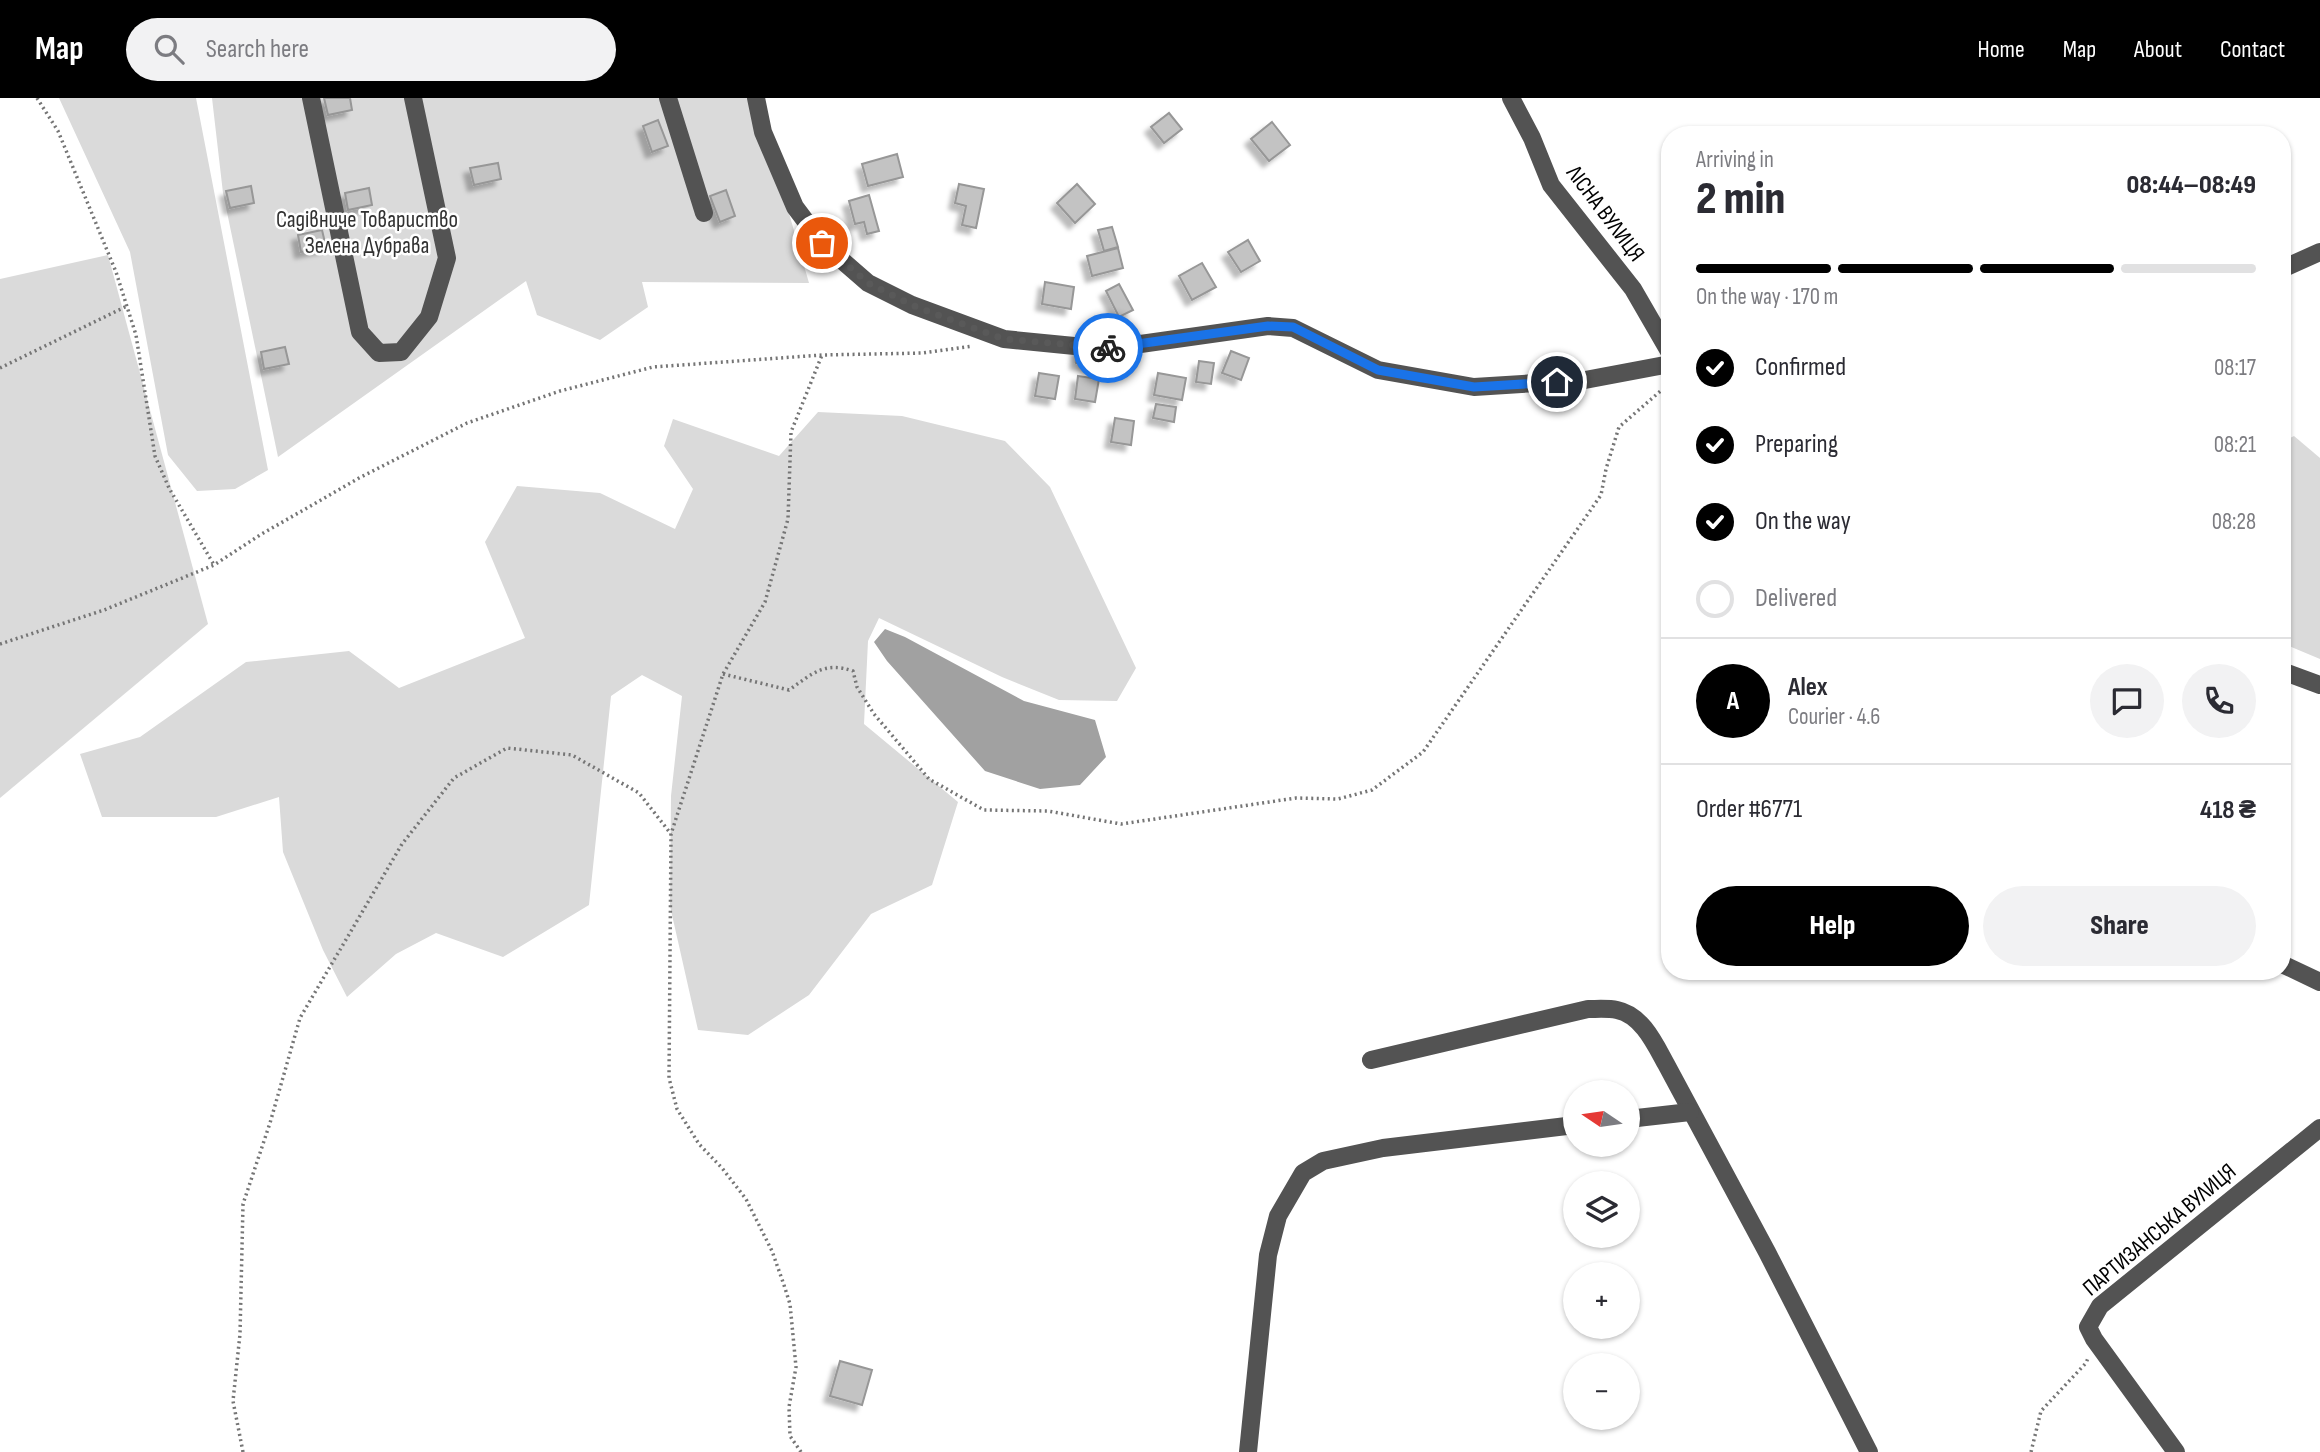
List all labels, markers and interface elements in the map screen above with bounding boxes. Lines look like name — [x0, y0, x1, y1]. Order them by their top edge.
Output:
search box — [126, 18, 616, 81]
text: Map — [35, 29, 84, 69]
icon: search — [150, 30, 188, 68]
text: Search here — [206, 34, 309, 65]
text: Home — [1977, 35, 2025, 64]
text: Map — [2063, 35, 2096, 64]
text: About — [2134, 35, 2182, 64]
text: Contact — [2220, 35, 2285, 64]
text: Arriving in — [1696, 146, 1774, 174]
street label: ЛІСНА ВУЛИЦЯ — [1559, 159, 1650, 267]
text: 08:44–08:49 — [2127, 170, 2256, 201]
text: 2 min — [1696, 172, 1785, 227]
park label: Садівниче Товариство Зелена Дубрава — [276, 206, 458, 260]
pin — [792, 213, 852, 273]
icon: bag — [803, 224, 841, 262]
text: On the way · 170 m — [1696, 283, 1838, 311]
courier — [1073, 313, 1143, 383]
icon: bike — [1089, 329, 1127, 367]
icon: check — [1696, 349, 1734, 387]
pin — [1527, 352, 1587, 412]
text: Confirmed — [1755, 352, 1846, 383]
text: 08:17 — [2214, 354, 2256, 382]
icon: home — [1538, 363, 1576, 401]
icon: check — [1696, 426, 1734, 464]
text: Preparing — [1755, 429, 1838, 460]
text: 08:21 — [2214, 431, 2256, 459]
icon: check — [1696, 503, 1734, 541]
text: On the way — [1755, 506, 1851, 537]
text: 08:28 — [2212, 508, 2256, 536]
text: Delivered — [1755, 583, 1837, 614]
button: chat — [2090, 664, 2164, 738]
button: phone — [2182, 664, 2256, 738]
text: Alex — [1788, 672, 1828, 703]
text: A — [1727, 686, 1739, 717]
text: Courier · 4.6 — [1788, 703, 1880, 731]
text: Order #6771 — [1696, 794, 1802, 825]
text: 418 ₴ — [2200, 795, 2256, 826]
button: Help — [1696, 886, 1969, 966]
button: Share — [1983, 886, 2256, 966]
north arrow — [1563, 1080, 1640, 1157]
map controls — [1563, 1080, 1640, 1430]
street label: ПАРТИЗАНСЬКА ВУЛИЦЯ — [2077, 1158, 2242, 1302]
button: layers — [1563, 1171, 1640, 1248]
button: + — [1563, 1262, 1640, 1339]
button: − — [1563, 1353, 1640, 1430]

